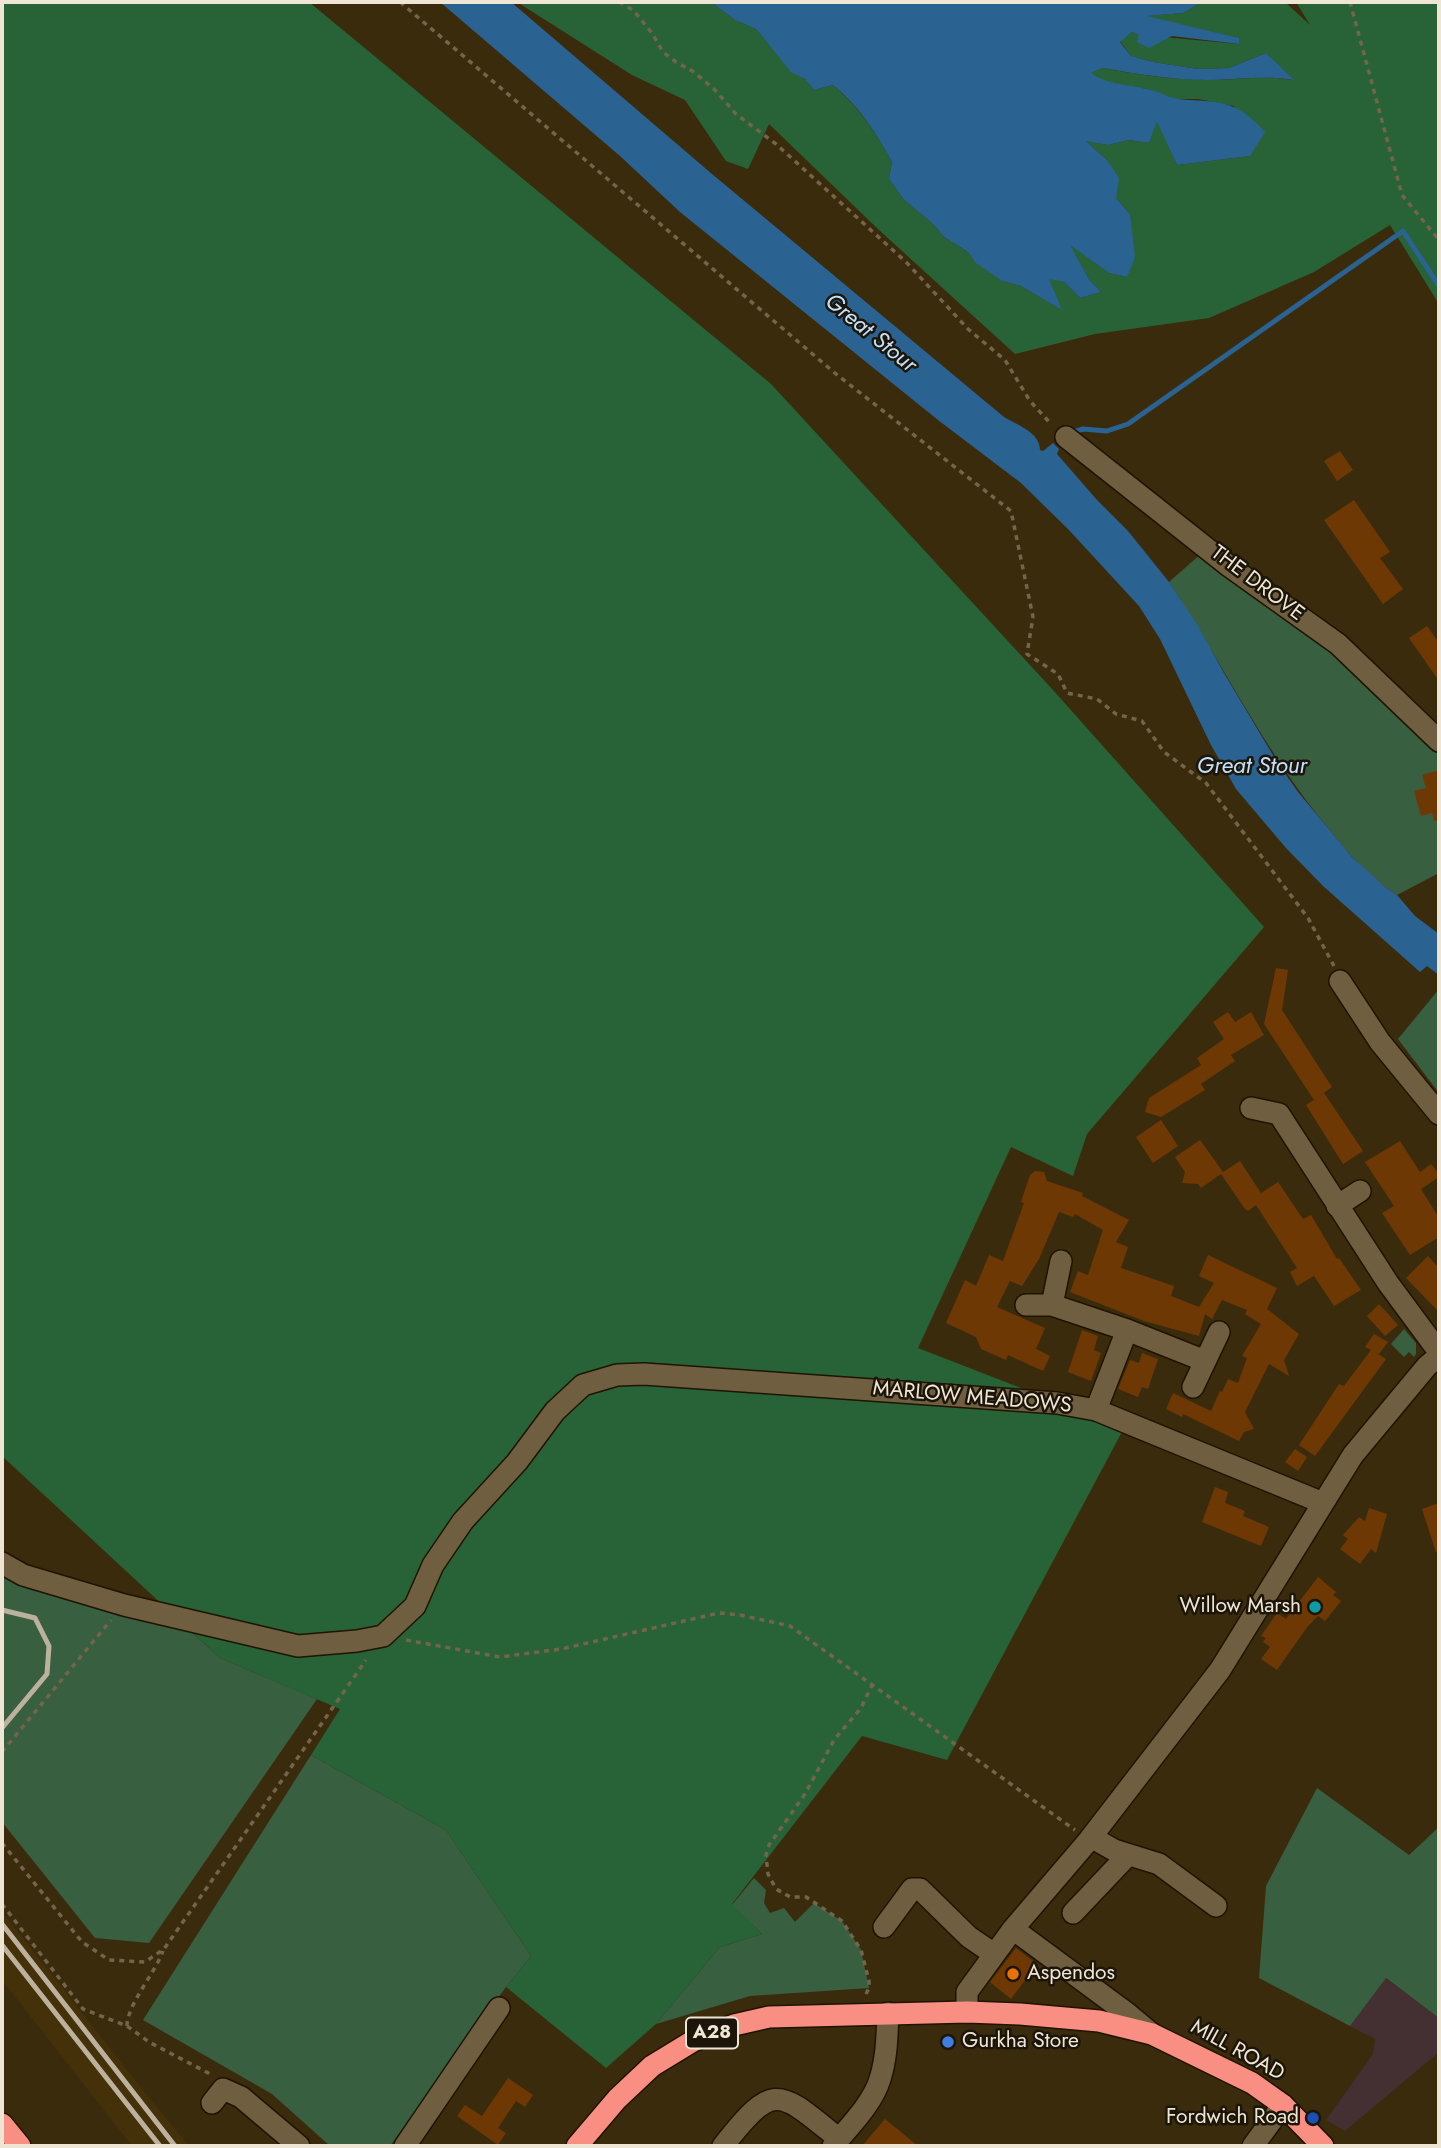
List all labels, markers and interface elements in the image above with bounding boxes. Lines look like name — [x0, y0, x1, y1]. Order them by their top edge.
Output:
water label: Great Stour — [818, 289, 922, 379]
street label: THE DROVE — [1205, 541, 1309, 627]
water label: Great Stour — [1197, 753, 1307, 781]
street label: MARLOW MEADOWS — [872, 1377, 1072, 1419]
place label: Willow Marsh — [1180, 1594, 1301, 1620]
marker: Willow Marsh — [1307, 1599, 1323, 1615]
place label: Aspendos — [1027, 1961, 1115, 1987]
marker: Aspendos — [1005, 1966, 1021, 1982]
street label: MILL ROAD — [1186, 2015, 1288, 2087]
road number: A28 — [686, 2018, 738, 2048]
place label: Gurkha Store — [962, 2029, 1079, 2055]
marker: Gurkha Store — [940, 2034, 956, 2050]
place label: Fordwich Road — [1166, 2105, 1299, 2131]
marker: Fordwich Road — [1305, 2110, 1321, 2126]

